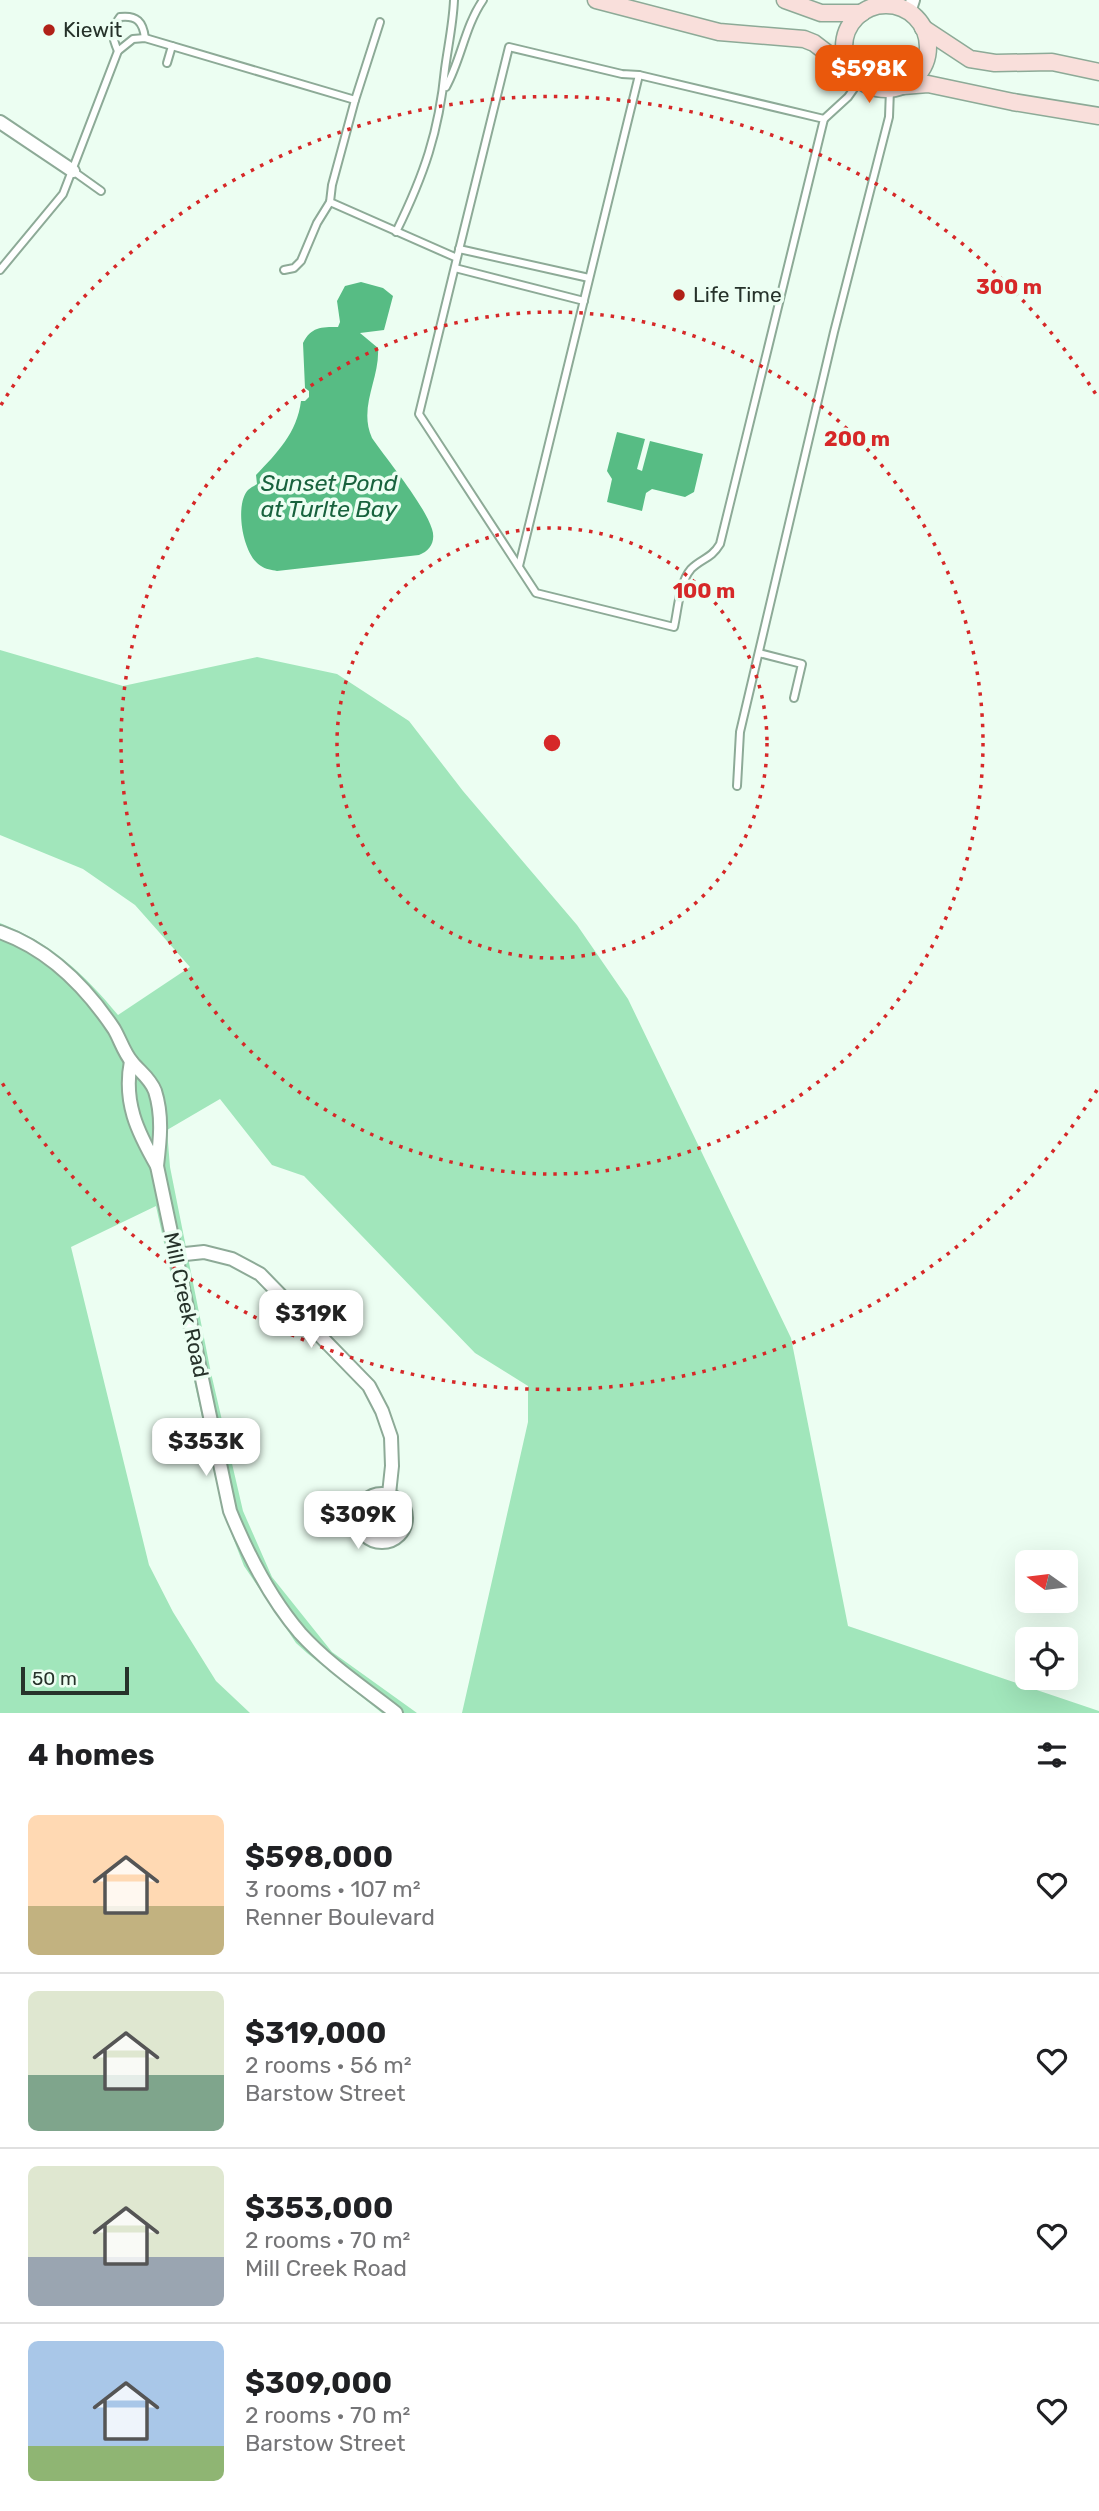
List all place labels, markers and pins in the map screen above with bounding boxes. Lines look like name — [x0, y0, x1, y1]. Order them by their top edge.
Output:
place label: Kiewit — [63, 17, 122, 42]
marker: Kiewit — [41, 22, 57, 38]
pin: $598K — [820, 46, 918, 105]
place label: Life Time — [693, 282, 782, 307]
marker: Life Time — [671, 287, 687, 303]
centre of rings — [540, 731, 564, 755]
pin: $319K — [262, 1290, 360, 1350]
pin: $353K — [157, 1418, 255, 1478]
pin: $309K — [309, 1492, 407, 1551]

